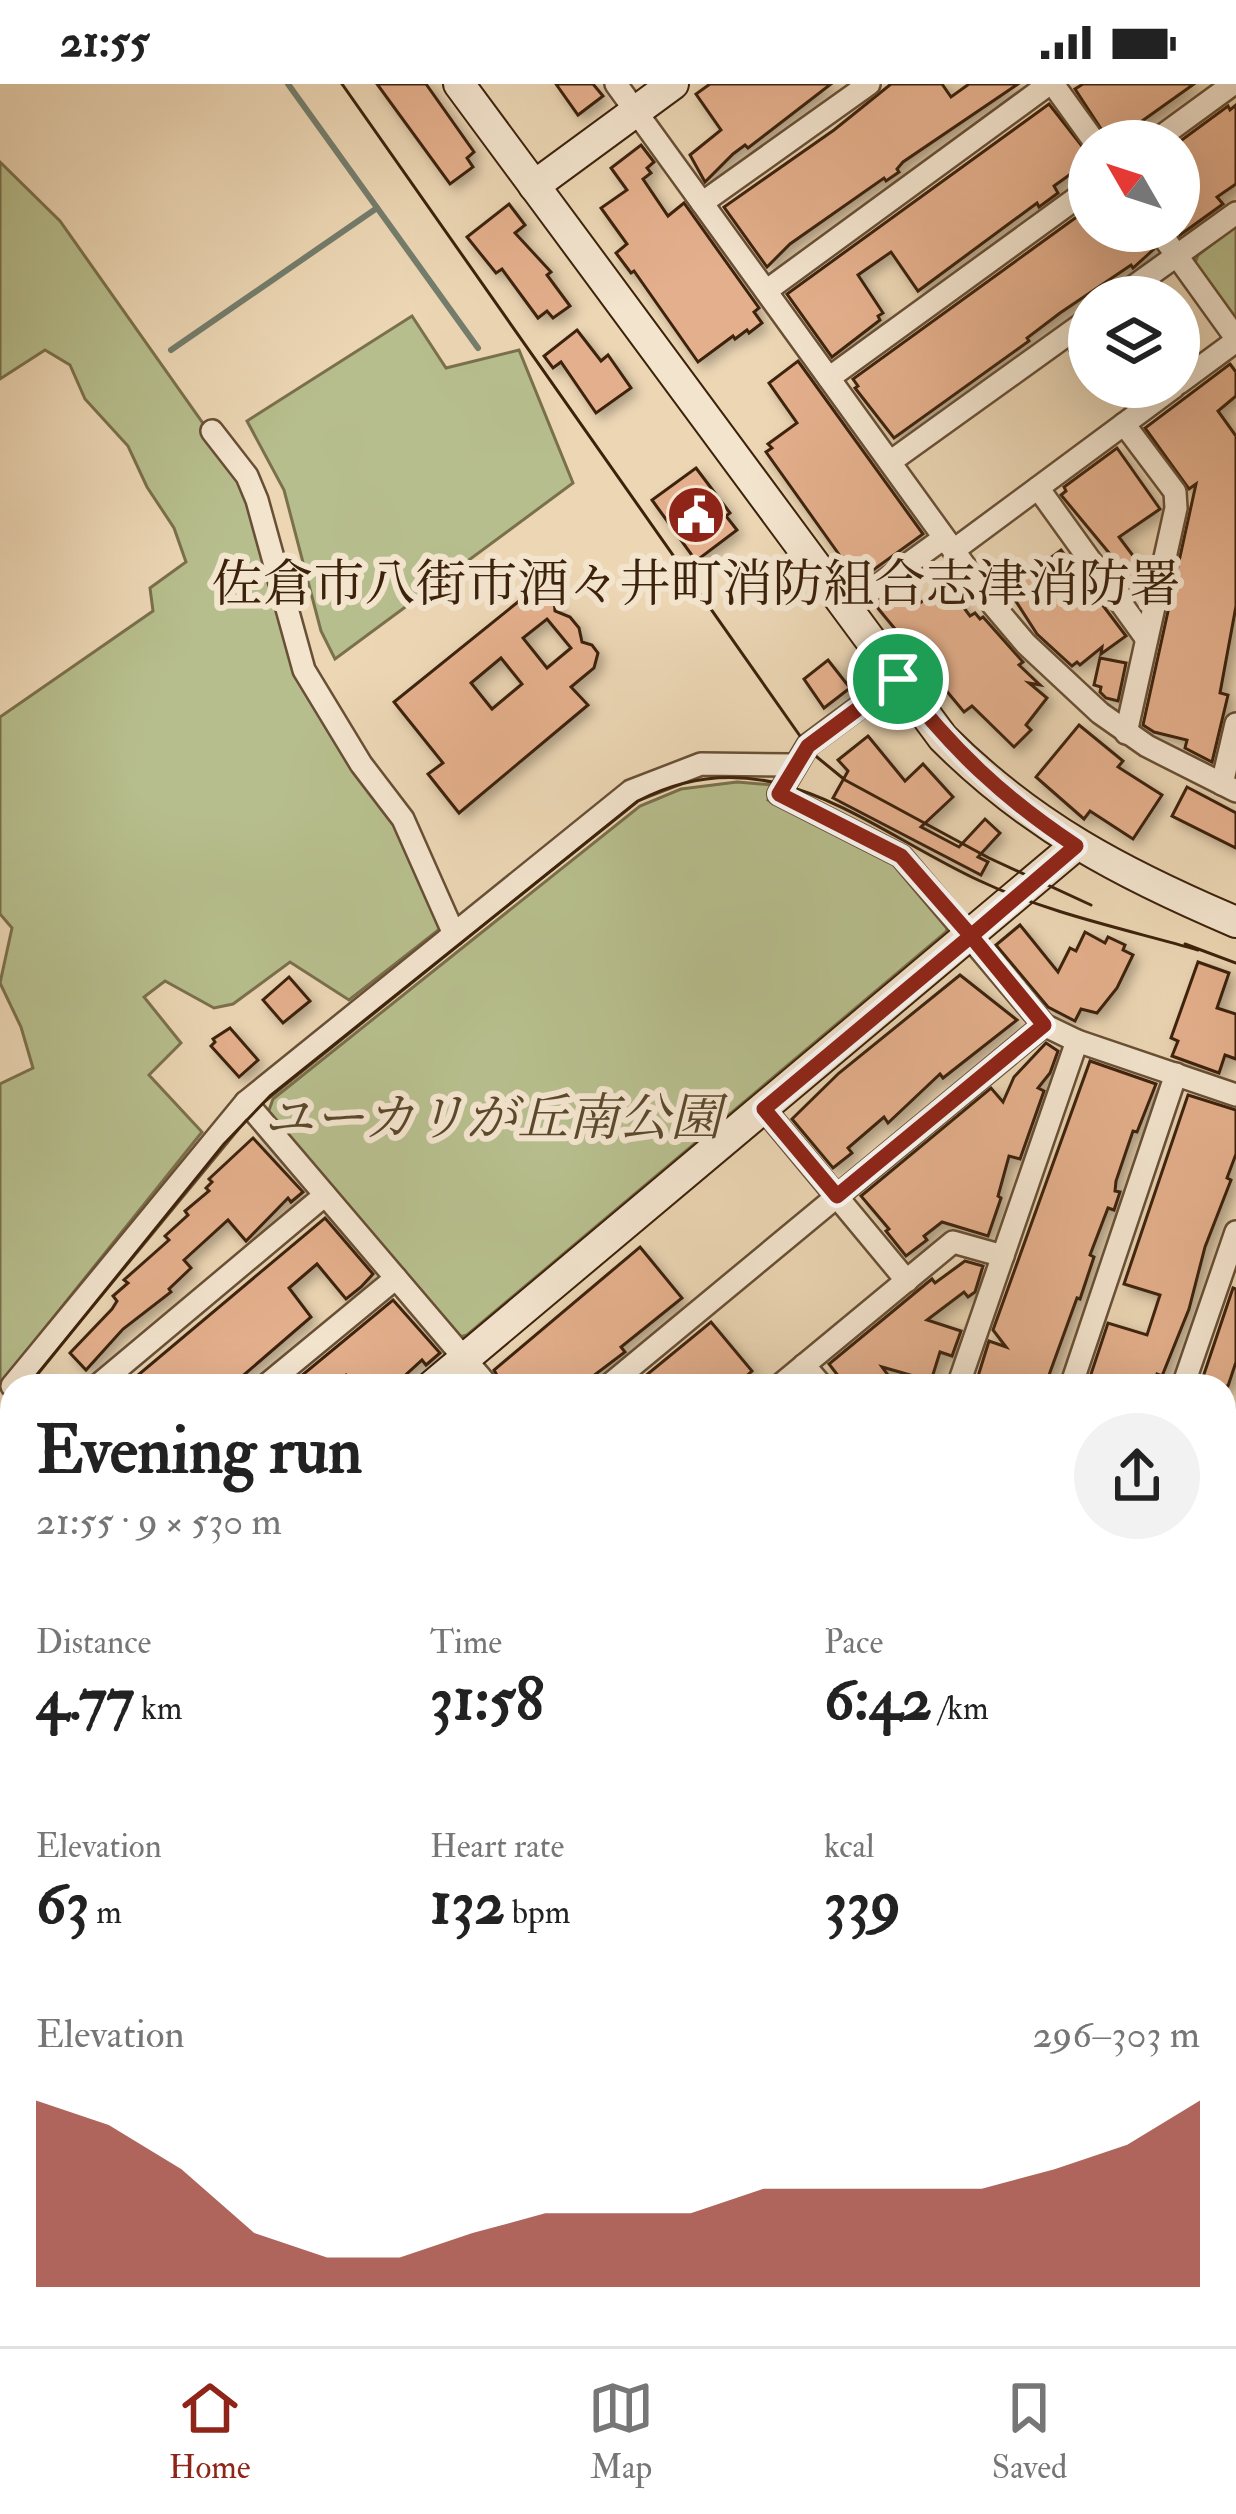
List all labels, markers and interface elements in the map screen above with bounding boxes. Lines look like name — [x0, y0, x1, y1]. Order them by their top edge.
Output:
text: 21:55 — [60, 14, 150, 70]
north arrow — [1068, 120, 1200, 252]
map controls — [1068, 120, 1200, 408]
button: layers — [1068, 276, 1200, 408]
public building icon: 佐倉市八街市酒々井町消防組合志津消防署 — [665, 484, 727, 546]
place label: 佐倉市八街市酒々井町消防組合志津消防署 — [211, 553, 1181, 617]
pin — [847, 628, 949, 730]
icon: arrive — [865, 646, 931, 712]
park label: ユーカリが丘南公園 — [263, 1087, 728, 1151]
text: Evening run — [36, 1410, 362, 1493]
button: share — [1074, 1413, 1200, 1539]
text: 21:55 · 9 × 530 m — [36, 1497, 282, 1546]
text: Distance — [36, 1622, 151, 1663]
text: Time — [430, 1622, 502, 1663]
text: Pace — [824, 1622, 883, 1663]
text: 4.77 — [36, 1663, 134, 1738]
text: 31:58 — [430, 1663, 544, 1738]
text: 6:42 — [824, 1663, 932, 1738]
text: km — [134, 1688, 182, 1729]
text: /km — [932, 1688, 989, 1729]
text: Elevation — [36, 1826, 162, 1867]
text: Heart rate — [430, 1826, 564, 1867]
text: kcal — [824, 1826, 875, 1867]
text: 63 — [36, 1867, 89, 1942]
text: 132 — [430, 1867, 505, 1942]
text: 339 — [824, 1867, 901, 1942]
text: m — [89, 1892, 122, 1933]
text: bpm — [505, 1892, 570, 1933]
text: Elevation — [36, 2010, 185, 2059]
text: 296–303 m — [1032, 2010, 1200, 2059]
tab: Home — [169, 2375, 251, 2488]
tab: Map — [588, 2375, 654, 2488]
tab: Saved — [992, 2375, 1067, 2488]

